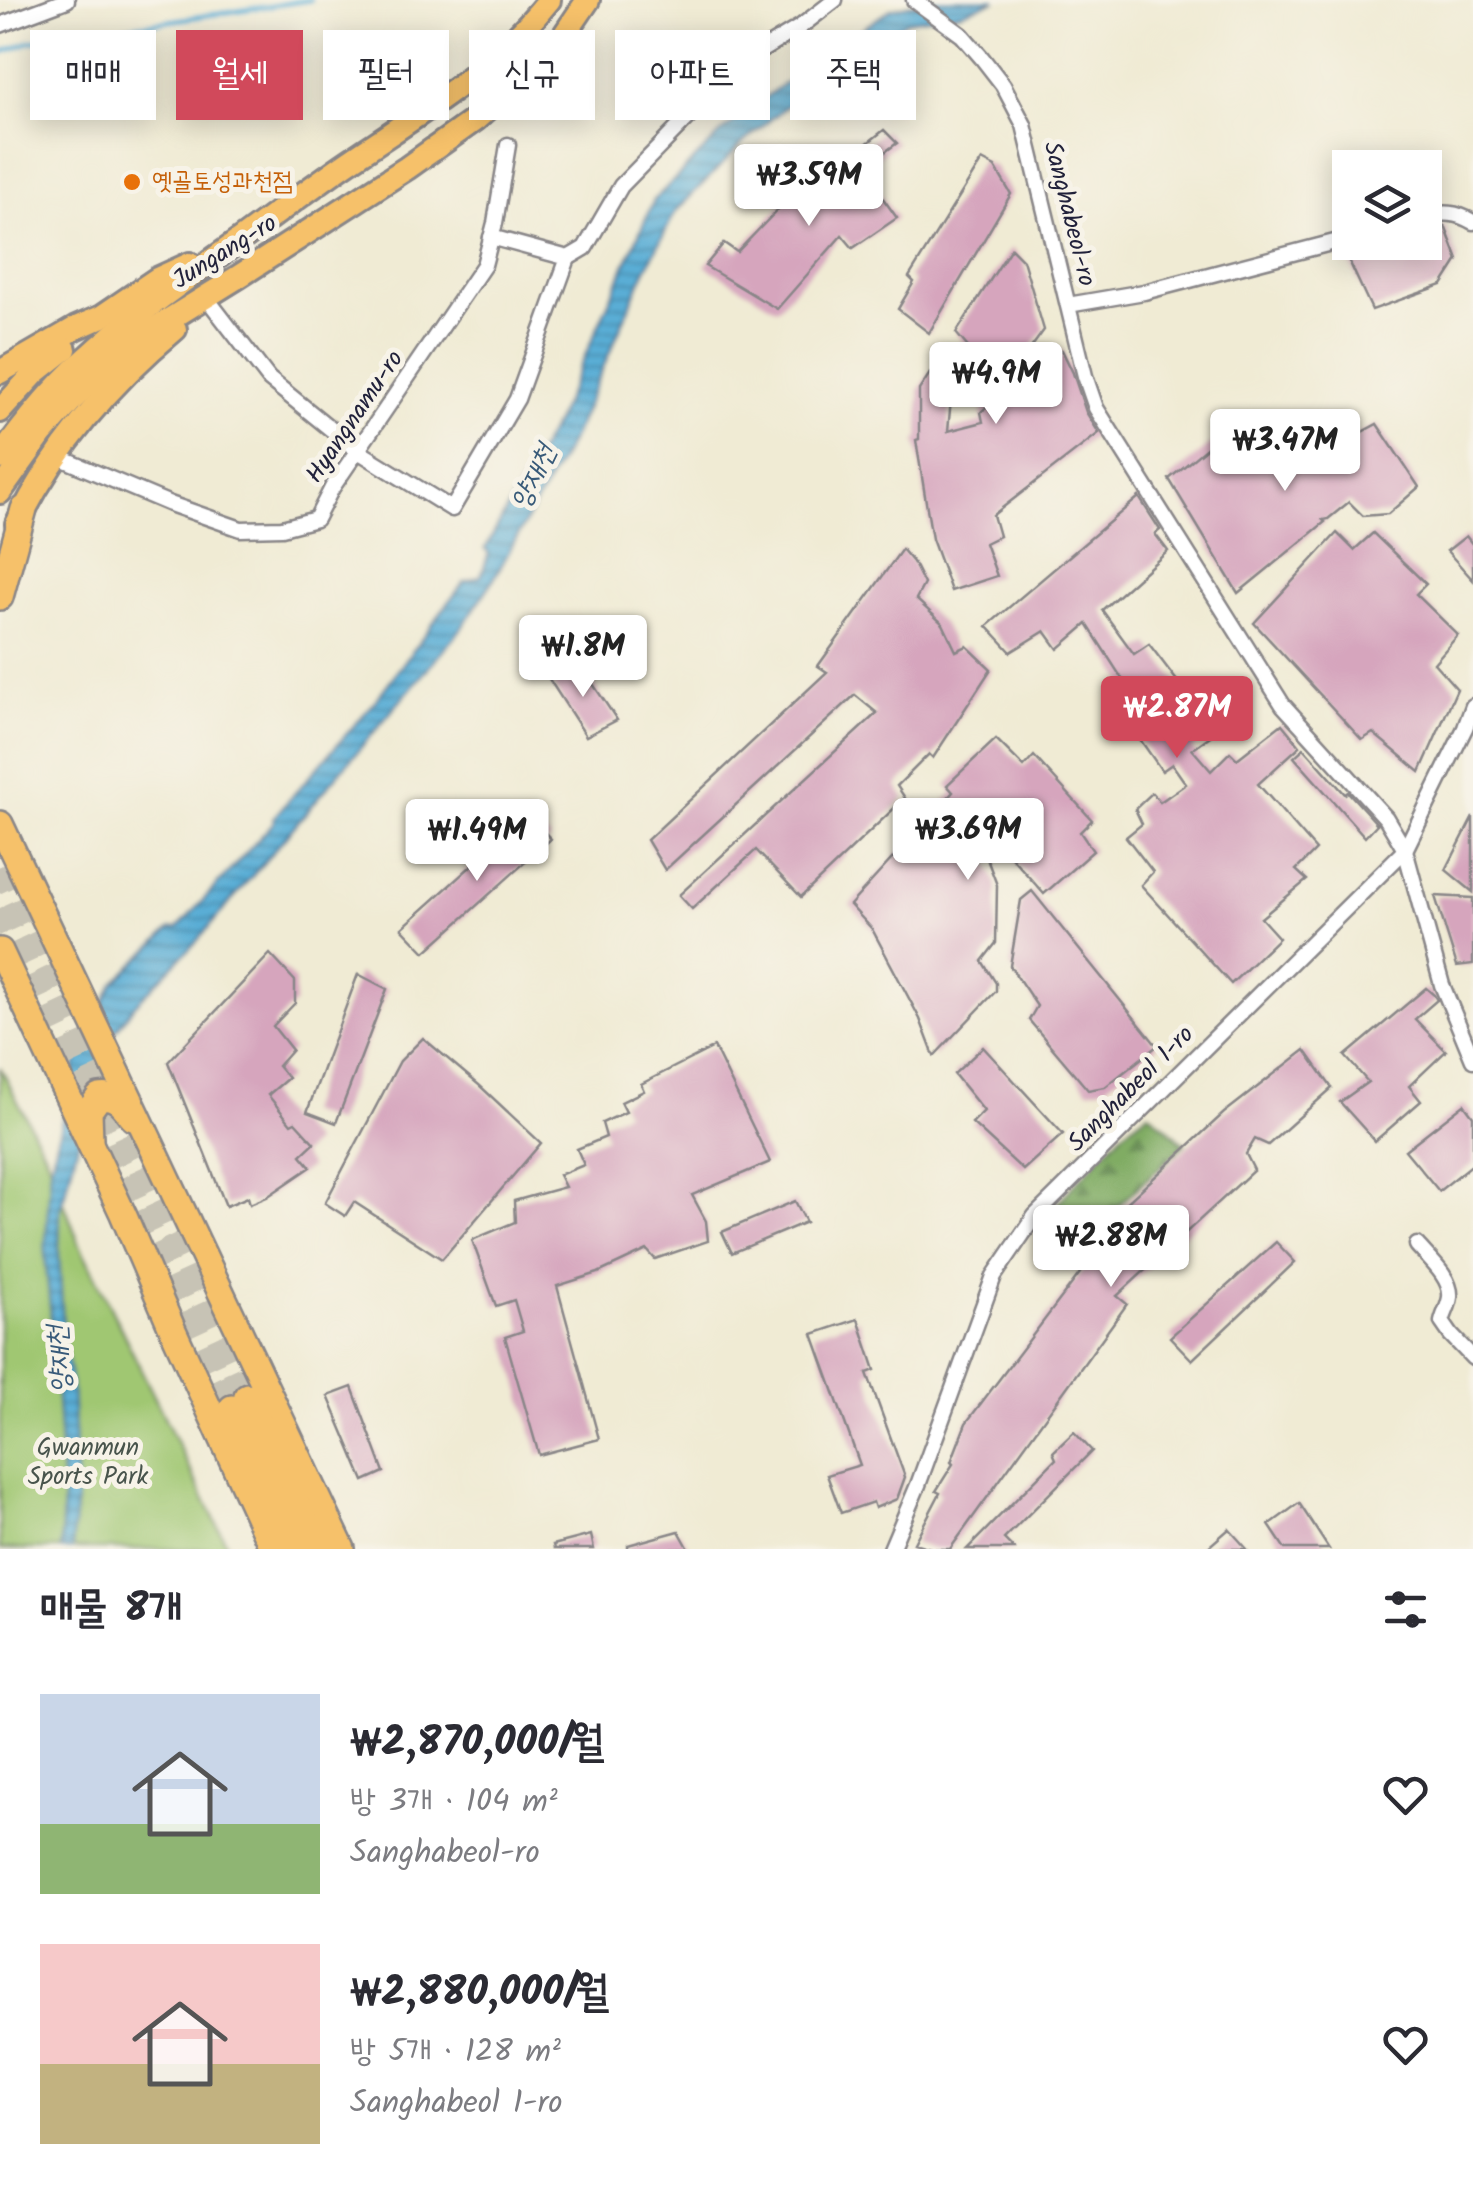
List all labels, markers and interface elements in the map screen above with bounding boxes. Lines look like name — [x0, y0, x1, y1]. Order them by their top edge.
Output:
chip: 매매 — [30, 30, 156, 120]
chip: 월세 — [176, 30, 303, 120]
chip: 필터 — [323, 30, 449, 120]
chip: 신규 — [469, 30, 595, 120]
chip: 아파트 — [615, 30, 770, 120]
chip: 주택 — [790, 30, 916, 120]
street label: Sanghabeol-ro — [1032, 137, 1106, 291]
pin: ₩3.59M — [728, 144, 890, 229]
map controls — [1332, 150, 1442, 260]
button: layers — [1332, 150, 1442, 260]
text: ₩3.59M — [756, 151, 862, 202]
place label: 옛골토성과천점 — [152, 162, 293, 202]
marker: 옛골토성과천점 — [121, 171, 143, 193]
street label: Jungang-ro — [165, 204, 285, 300]
street label: Hyangnamu-ro — [296, 342, 414, 492]
pin: ₩4.9M — [926, 342, 1066, 427]
text: ₩4.9M — [951, 349, 1041, 400]
pin: ₩3.47M — [1204, 409, 1366, 494]
text: ₩3.47M — [1232, 416, 1338, 467]
water label: 양재천 — [499, 435, 570, 517]
pin: ₩1.8M — [513, 615, 653, 700]
text: ₩1.8M — [541, 622, 625, 673]
pin: ₩2.87M — [1096, 676, 1258, 761]
text: ₩2.87M — [1123, 683, 1231, 734]
pin: ₩3.69M — [887, 798, 1049, 883]
pin: ₩1.49M — [396, 799, 558, 884]
text: ₩3.69M — [915, 805, 1021, 856]
text: ₩1.49M — [428, 806, 526, 857]
street label: Sanghabeol 1-ro — [1058, 1016, 1204, 1162]
pin: ₩2.88M — [1030, 1205, 1192, 1290]
text: ₩2.88M — [1055, 1212, 1167, 1263]
water label: 양재천 — [35, 1321, 85, 1394]
park label: Gwanmun Sports Park — [28, 1428, 149, 1497]
text: 매물 8개 — [40, 1576, 182, 1643]
icon: filters — [1378, 1582, 1433, 1637]
text: ₩2,870,000/월 — [350, 1710, 604, 1777]
icon: home — [120, 1734, 240, 1854]
icon: heart — [1378, 1767, 1433, 1822]
text: 방 3개 · 104 m² — [350, 1777, 558, 1828]
text: Sanghabeol-ro — [350, 1828, 540, 1879]
text: ₩2,880,000/월 — [350, 1960, 609, 2027]
icon: home — [120, 1984, 240, 2104]
icon: heart — [1378, 2017, 1433, 2072]
text: 방 5개 · 128 m² — [350, 2027, 561, 2078]
text: Sanghabeol 1-ro — [350, 2078, 563, 2129]

